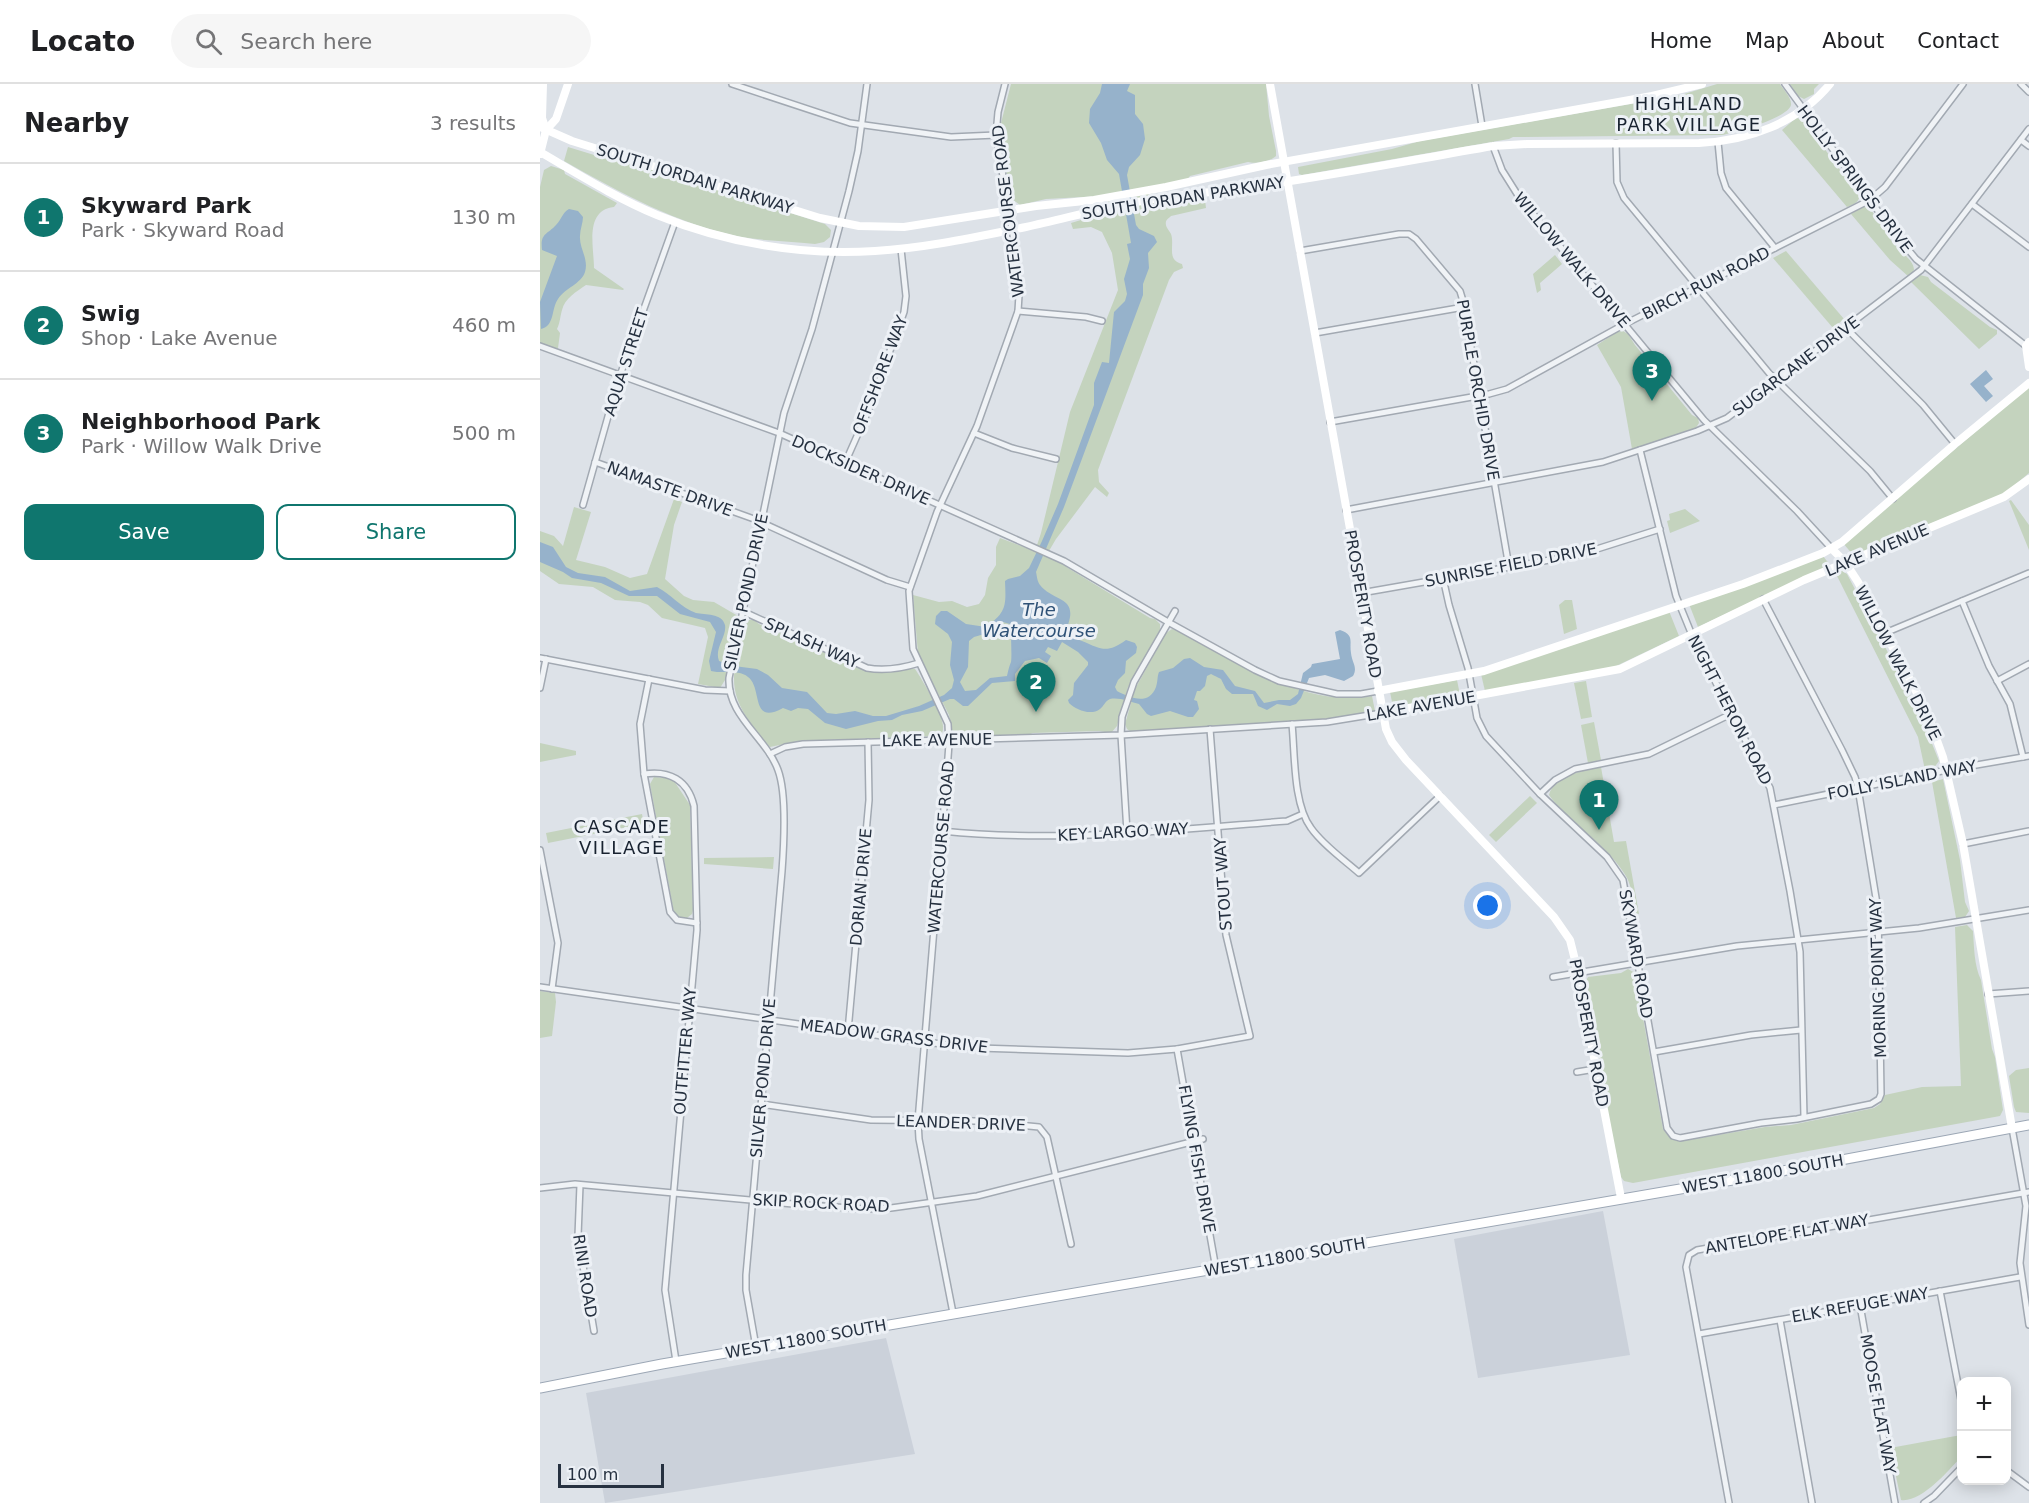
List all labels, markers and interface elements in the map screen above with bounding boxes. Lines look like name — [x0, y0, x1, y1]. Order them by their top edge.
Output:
search box — [171, 14, 591, 68]
text: Locato — [30, 25, 135, 58]
icon: search — [192, 25, 225, 58]
text: Search here — [240, 29, 372, 54]
text: Home — [1650, 29, 1712, 53]
text: Map — [1745, 29, 1789, 53]
text: About — [1822, 29, 1884, 53]
text: Contact — [1917, 29, 1999, 53]
district label: HIGHLAND PARK VILLAGE — [1616, 93, 1762, 135]
street label: HOLLY SPRINGS DRIVE — [1793, 102, 1917, 256]
text: Nearby — [24, 108, 129, 138]
text: 3 results — [430, 111, 516, 135]
street label: WATERCOURSE ROAD — [988, 124, 1028, 298]
street label: SOUTH JORDAN PARKWAY — [594, 140, 796, 218]
street label: SOUTH JORDAN PARKWAY — [1080, 173, 1286, 223]
street label: WILLOW WALK DRIVE — [1510, 188, 1634, 332]
text: Skyward Park — [81, 193, 251, 218]
text: 1 — [37, 205, 50, 229]
text: 130 m — [452, 205, 516, 229]
text: Park · Skyward Road — [81, 218, 284, 242]
street label: BIRCH RUN ROAD — [1639, 243, 1773, 323]
street label: PURPLE ORCHID DRIVE — [1453, 298, 1503, 482]
text: Swig — [81, 301, 140, 326]
street label: AQUA STREET — [600, 306, 652, 418]
street label: OFFSHORE WAY — [849, 312, 912, 437]
street label: SUGARCANE DRIVE — [1729, 312, 1863, 420]
text: 2 — [37, 313, 50, 337]
text: 460 m — [452, 313, 516, 337]
text: Shop · Lake Avenue — [81, 326, 278, 350]
pin: 3 — [1632, 352, 1672, 401]
text: Neighborhood Park — [81, 409, 320, 434]
text: 3 — [37, 421, 50, 445]
text: 500 m — [452, 421, 516, 445]
street label: DOCKSIDER DRIVE — [789, 431, 933, 509]
text: Park · Willow Walk Drive — [81, 434, 322, 458]
street label: NAMASTE DRIVE — [605, 457, 735, 521]
button: Save — [24, 504, 264, 560]
button: Share — [276, 504, 516, 560]
street label: SILVER POND DRIVE — [720, 512, 772, 672]
street label: LAKE AVENUE — [1822, 520, 1932, 580]
street label: PROSPERITY ROAD — [1341, 528, 1385, 680]
street label: SUNRISE FIELD DRIVE — [1423, 539, 1599, 591]
street label: WILLOW WALK DRIVE — [1851, 583, 1945, 743]
water label: The Watercourse — [982, 599, 1096, 641]
street label: SPLASH WAY — [762, 614, 863, 672]
street label: NIGHT HERON ROAD — [1684, 632, 1776, 788]
pin: 2 — [1016, 662, 1056, 712]
street label: LAKE AVENUE — [1365, 687, 1477, 725]
street label: LAKE AVENUE — [881, 730, 993, 750]
street label: FOLLY ISLAND WAY — [1826, 756, 1978, 804]
street label: WATERCOURSE ROAD — [924, 760, 958, 934]
pin: 1 — [1580, 780, 1618, 830]
district label: CASCADE VILLAGE — [574, 816, 670, 858]
street label: KEY LARGO WAY — [1057, 819, 1189, 845]
street label: DORIAN DRIVE — [846, 827, 876, 947]
street label: STOUT WAY — [1210, 836, 1236, 931]
street label: SKYWARD ROAD — [1615, 888, 1657, 1020]
your location — [1473, 891, 1502, 920]
street label: MORING POINT WAY — [1866, 898, 1890, 1058]
street label: PROSPERITY ROAD — [1565, 957, 1613, 1109]
street label: OUTFITTER WAY — [670, 986, 700, 1116]
street label: SILVER POND DRIVE — [747, 997, 779, 1159]
street label: MEADOW GRASS DRIVE — [799, 1015, 989, 1057]
street label: FLYING FISH DRIVE — [1175, 1083, 1219, 1235]
street label: LEANDER DRIVE — [896, 1111, 1026, 1135]
street label: WEST 11800 SOUTH — [1681, 1150, 1845, 1198]
street label: SKIP ROCK ROAD — [752, 1190, 890, 1216]
street label: ANTELOPE FLAT WAY — [1704, 1210, 1871, 1258]
street label: RINI ROAD — [569, 1233, 601, 1319]
street label: WEST 11800 SOUTH — [1203, 1233, 1367, 1281]
street label: ELK REFUGE WAY — [1790, 1284, 1930, 1326]
street label: WEST 11800 SOUTH — [724, 1315, 888, 1363]
street label: MOOSE FLAT WAY — [1856, 1333, 1900, 1476]
map controls — [1957, 1377, 2011, 1485]
button: + — [1957, 1377, 2011, 1431]
button: − — [1957, 1431, 2011, 1485]
scale bar — [558, 1461, 664, 1488]
text: 100 m — [567, 1465, 618, 1484]

